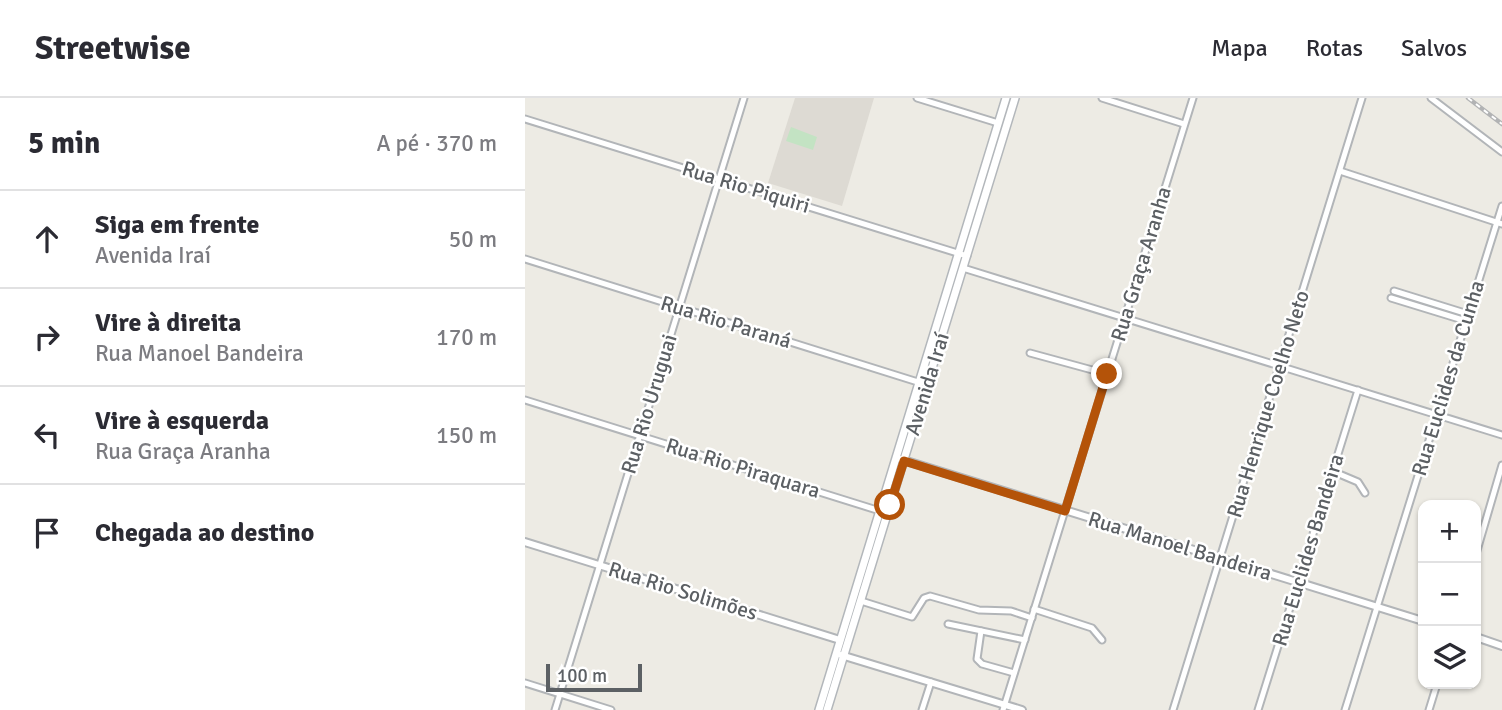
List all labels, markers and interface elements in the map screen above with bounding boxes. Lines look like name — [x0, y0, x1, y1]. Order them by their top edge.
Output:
text: Streetwise — [35, 28, 191, 69]
text: Mapa — [1211, 33, 1268, 63]
text: Rotas — [1306, 33, 1363, 63]
text: Salvos — [1401, 33, 1467, 63]
text: 5 min — [28, 125, 100, 162]
text: A pé · 370 m — [376, 129, 497, 158]
street label: Rua Rio Piquiri — [679, 155, 813, 219]
street label: Rua Graça Aranha — [1105, 184, 1177, 344]
text: Siga em frente — [95, 209, 259, 241]
icon: ahead — [28, 220, 66, 258]
text: 50 m — [449, 225, 497, 254]
text: Avenida Iraí — [95, 241, 211, 270]
street label: Rua Euclides da Cunha — [1406, 277, 1490, 479]
street label: Rua Henrique Coelho Neto — [1221, 287, 1315, 521]
street label: Rua Rio Paraná — [658, 290, 794, 354]
text: Vire à direita — [95, 307, 241, 339]
icon: right — [28, 318, 66, 356]
text: 170 m — [436, 323, 497, 352]
street label: Avenida Iraí — [899, 329, 955, 438]
street label: Rua Rio Uruguai — [615, 331, 683, 477]
text: Rua Manoel Bandeira — [95, 339, 304, 368]
route end — [1091, 358, 1122, 389]
text: Vire à esquerda — [95, 405, 269, 437]
icon: left — [28, 416, 66, 454]
text: 150 m — [436, 421, 497, 450]
street label: Rua Rio Piraquara — [663, 432, 823, 504]
text: Rua Graça Aranha — [95, 437, 271, 466]
street label: Rua Euclides Bandeira — [1266, 451, 1350, 649]
route start — [874, 489, 905, 520]
map controls — [1418, 500, 1481, 689]
button: + — [1418, 500, 1481, 563]
street label: Rua Manoel Bandeira — [1085, 506, 1275, 586]
icon: arrive — [28, 514, 66, 552]
text: Chegada ao destino — [95, 517, 314, 549]
street label: Rua Rio Solimões — [605, 556, 761, 626]
button: − — [1418, 563, 1481, 626]
button: layers — [1418, 626, 1481, 689]
scale bar — [546, 661, 642, 693]
text: 100 m — [557, 664, 607, 688]

